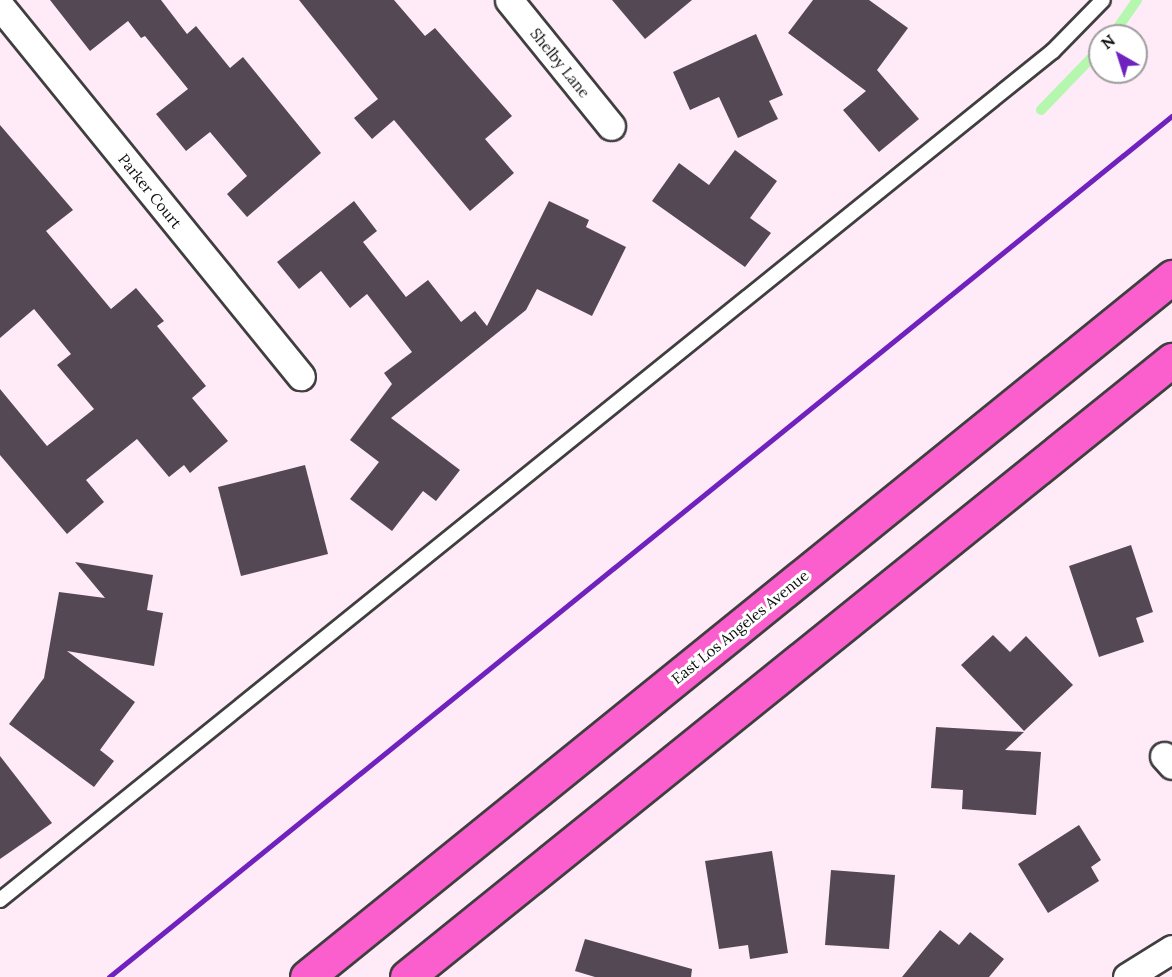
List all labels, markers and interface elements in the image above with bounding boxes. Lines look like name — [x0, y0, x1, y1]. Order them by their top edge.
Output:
north arrow — [1088, 24, 1148, 84]
street label: Shelby Lane — [527, 25, 593, 101]
text: N — [1097, 30, 1119, 53]
street label: Parker Court — [115, 150, 185, 232]
street label: East Los Angeles Avenue — [668, 566, 812, 688]

